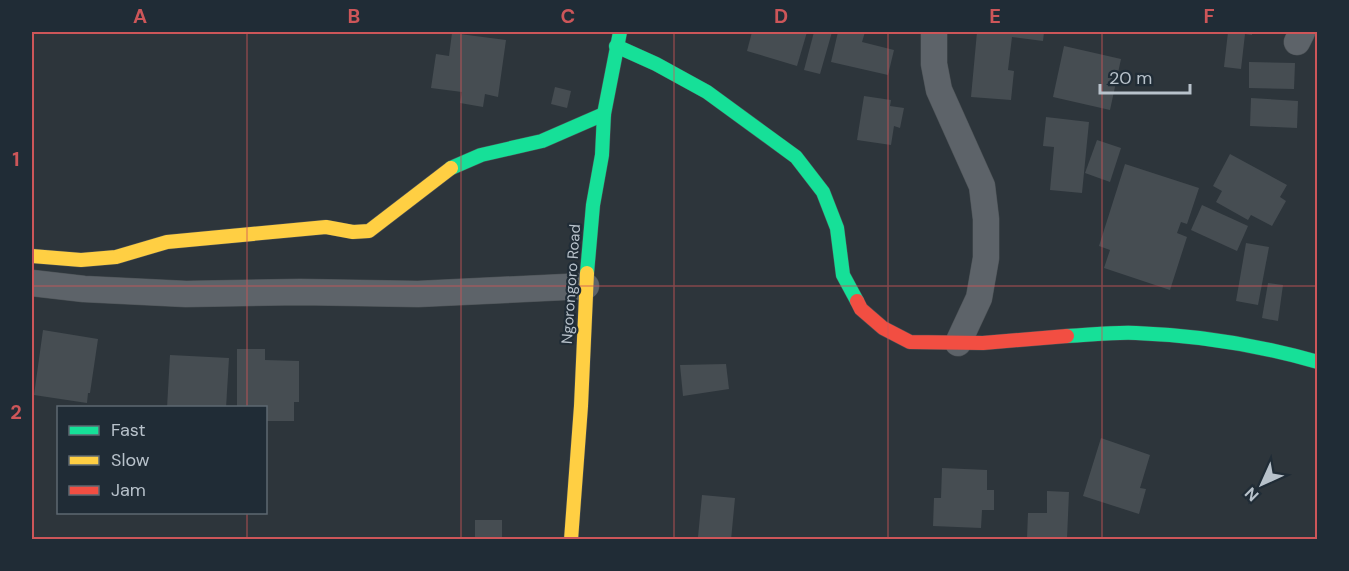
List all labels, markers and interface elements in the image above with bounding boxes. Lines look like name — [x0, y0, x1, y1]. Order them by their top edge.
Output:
text: A — [133, 3, 147, 29]
text: B — [348, 3, 360, 29]
text: C — [561, 3, 575, 29]
text: D — [774, 3, 788, 29]
text: E — [989, 3, 1001, 29]
text: F — [1203, 3, 1215, 29]
scale bar — [1100, 57, 1190, 95]
text: 20 m — [1109, 66, 1152, 90]
text: 1 — [12, 146, 20, 172]
street label: Ngorongoro Road — [557, 223, 585, 345]
text: 2 — [10, 399, 22, 425]
legend — [57, 406, 267, 514]
text: Fast — [111, 418, 146, 442]
text: Slow — [111, 448, 150, 472]
north arrow — [1232, 454, 1292, 514]
text: Jam — [111, 478, 146, 502]
text: N — [1240, 483, 1263, 506]

